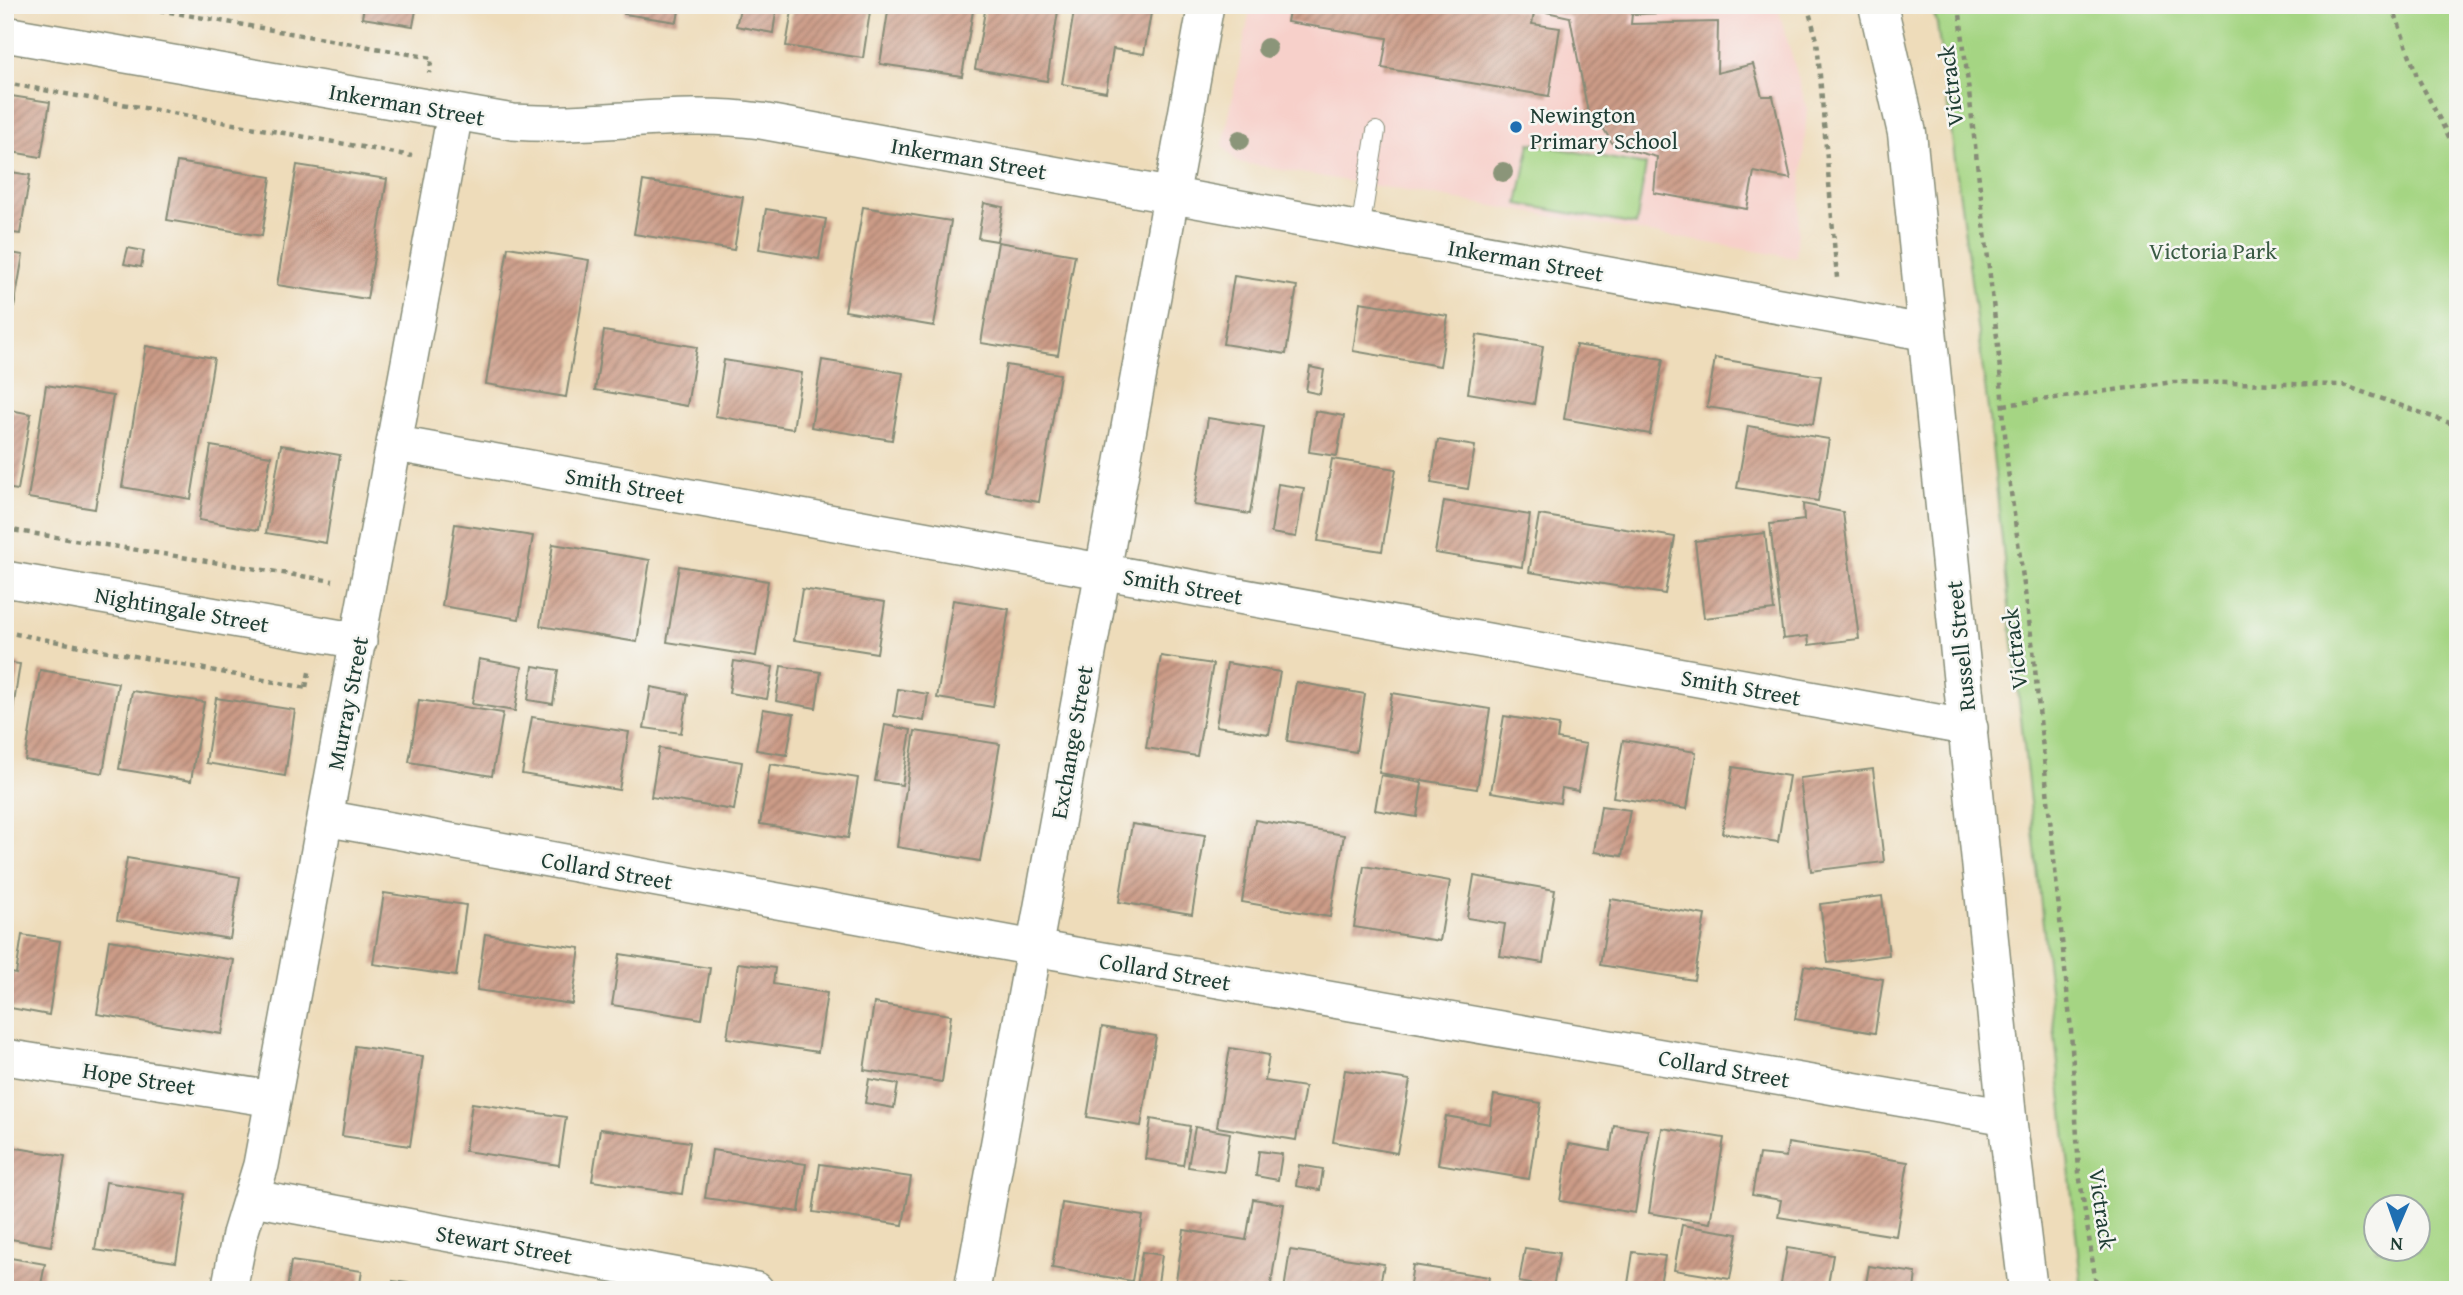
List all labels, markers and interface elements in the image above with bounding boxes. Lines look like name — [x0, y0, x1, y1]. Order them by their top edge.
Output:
street label: Victrack — [1929, 43, 1971, 128]
street label: Inkerman Street — [327, 74, 487, 134]
place label: Newington Primary School — [1530, 98, 1678, 157]
marker: Newington Primary School — [1508, 119, 1524, 135]
street label: Inkerman Street — [889, 128, 1049, 188]
street label: Inkerman Street — [1446, 230, 1606, 290]
park label: Victoria Park — [2149, 234, 2277, 267]
street label: Smith Street — [563, 458, 687, 512]
street label: Smith Street — [1121, 559, 1245, 613]
street label: Nightingale Street — [92, 577, 272, 641]
street label: Russell Street — [1937, 579, 1983, 713]
street label: Victrack — [1993, 606, 2035, 691]
street label: Murray Street — [318, 633, 376, 773]
street label: Smith Street — [1679, 660, 1803, 714]
street label: Exchange Street — [1041, 663, 1101, 821]
street label: Collard Street — [539, 842, 675, 898]
street label: Collard Street — [1097, 943, 1233, 999]
street label: Collard Street — [1656, 1040, 1792, 1096]
street label: Hope Street — [80, 1053, 198, 1103]
street label: Victrack — [2081, 1166, 2125, 1252]
north arrow — [2362, 1194, 2432, 1264]
street label: Stewart Street — [433, 1216, 575, 1272]
text: N — [2389, 1231, 2403, 1259]

